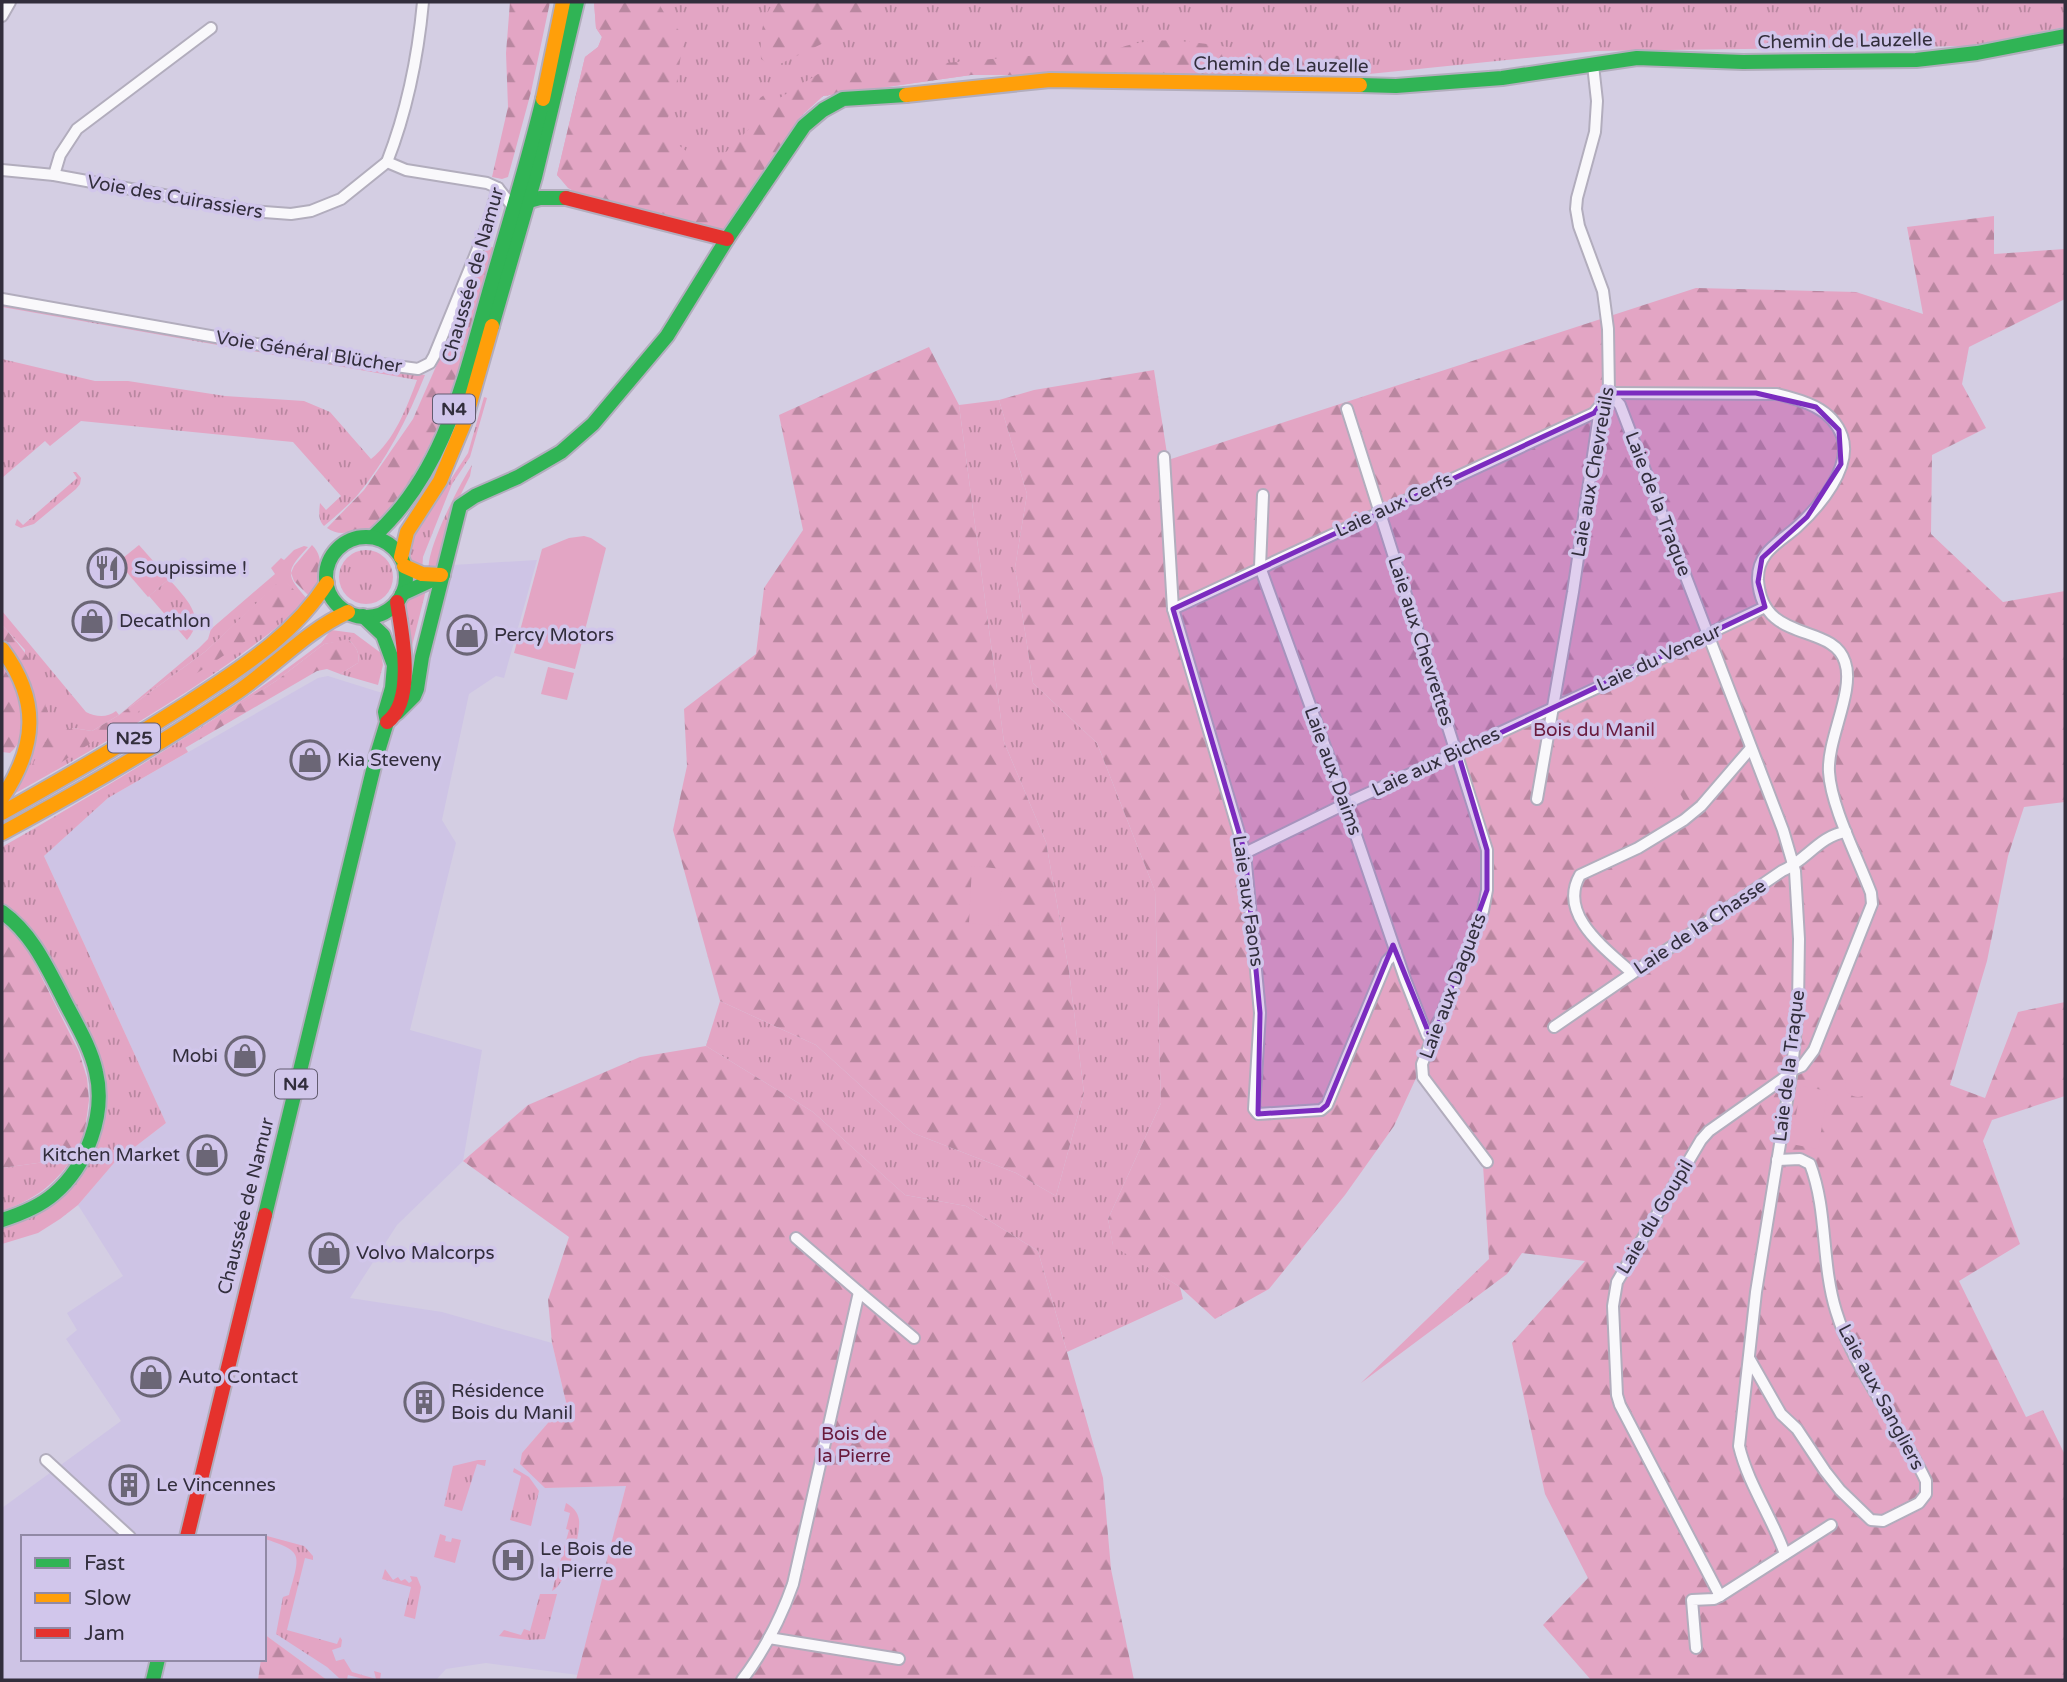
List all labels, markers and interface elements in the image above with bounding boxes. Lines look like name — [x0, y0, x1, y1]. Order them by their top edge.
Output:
street label: Chemin de Lauzelle — [1757, 28, 1933, 54]
street label: Chemin de Lauzelle — [1193, 52, 1369, 78]
street label: Voie des Cuirassiers — [85, 171, 265, 223]
street label: Chaussée de Namur — [437, 184, 509, 365]
street label: Voie Général Blücher — [214, 326, 404, 378]
street label: Laie aux Chevreuils — [1567, 385, 1619, 559]
road number: N4 — [433, 394, 475, 424]
street label: Laie de la Traque — [1620, 429, 1696, 579]
street label: Laie aux Cerfs — [1332, 468, 1456, 542]
restaurant icon: Soupissime ! — [86, 547, 128, 589]
street label: Laie aux Chevrettes — [1383, 554, 1459, 728]
place label: Soupissime ! — [134, 557, 247, 579]
shop icon: Decathlon — [71, 600, 113, 642]
place label: Decathlon — [119, 610, 211, 632]
shop icon: Percy Motors — [446, 614, 488, 656]
street label: Laie du Veneur — [1593, 619, 1725, 696]
place label: Percy Motors — [494, 624, 614, 646]
street label: Laie aux Daims — [1300, 704, 1366, 838]
park label: Bois du Manil — [1533, 719, 1655, 741]
street label: Laie aux Biches — [1369, 723, 1503, 801]
road number: N25 — [108, 724, 160, 752]
shop icon: Kia Steveny — [289, 739, 331, 781]
place label: Kia Steveny — [337, 749, 441, 771]
street label: Laie aux Faons — [1228, 834, 1268, 968]
street label: Laie de la Chasse — [1630, 875, 1770, 979]
street label: Laie aux Daguets — [1415, 910, 1491, 1062]
street label: Laie de la Traque — [1769, 989, 1809, 1143]
shop icon: Mobi — [224, 1035, 266, 1077]
place label: Mobi — [172, 1045, 218, 1067]
road number: N4 — [275, 1070, 317, 1098]
street label: Chaussée de Namur — [213, 1115, 279, 1297]
shop icon: Kitchen Market — [186, 1134, 228, 1176]
place label: Kitchen Market — [42, 1144, 180, 1166]
street label: Laie du Goupil — [1612, 1156, 1698, 1278]
shop icon: Volvo Malcorps — [308, 1232, 350, 1274]
place label: Volvo Malcorps — [356, 1242, 495, 1264]
street label: Laie aux Sangliers — [1833, 1320, 1929, 1474]
shop icon: Auto Contact — [130, 1356, 172, 1398]
place label: Auto Contact — [178, 1366, 298, 1388]
place label: Résidence Bois du Manil — [451, 1380, 573, 1424]
building icon: Résidence Bois du Manil — [403, 1381, 445, 1423]
park label: Bois de la Pierre — [817, 1423, 891, 1467]
building icon: Le Vincennes — [108, 1464, 150, 1506]
place label: Le Vincennes — [156, 1474, 276, 1496]
legend — [21, 1535, 266, 1661]
place label: Le Bois de la Pierre — [540, 1538, 633, 1582]
hospital icon: Le Bois de la Pierre — [492, 1539, 534, 1581]
text: Fast — [84, 1551, 125, 1576]
text: Slow — [84, 1586, 132, 1611]
text: Jam — [84, 1621, 125, 1646]

